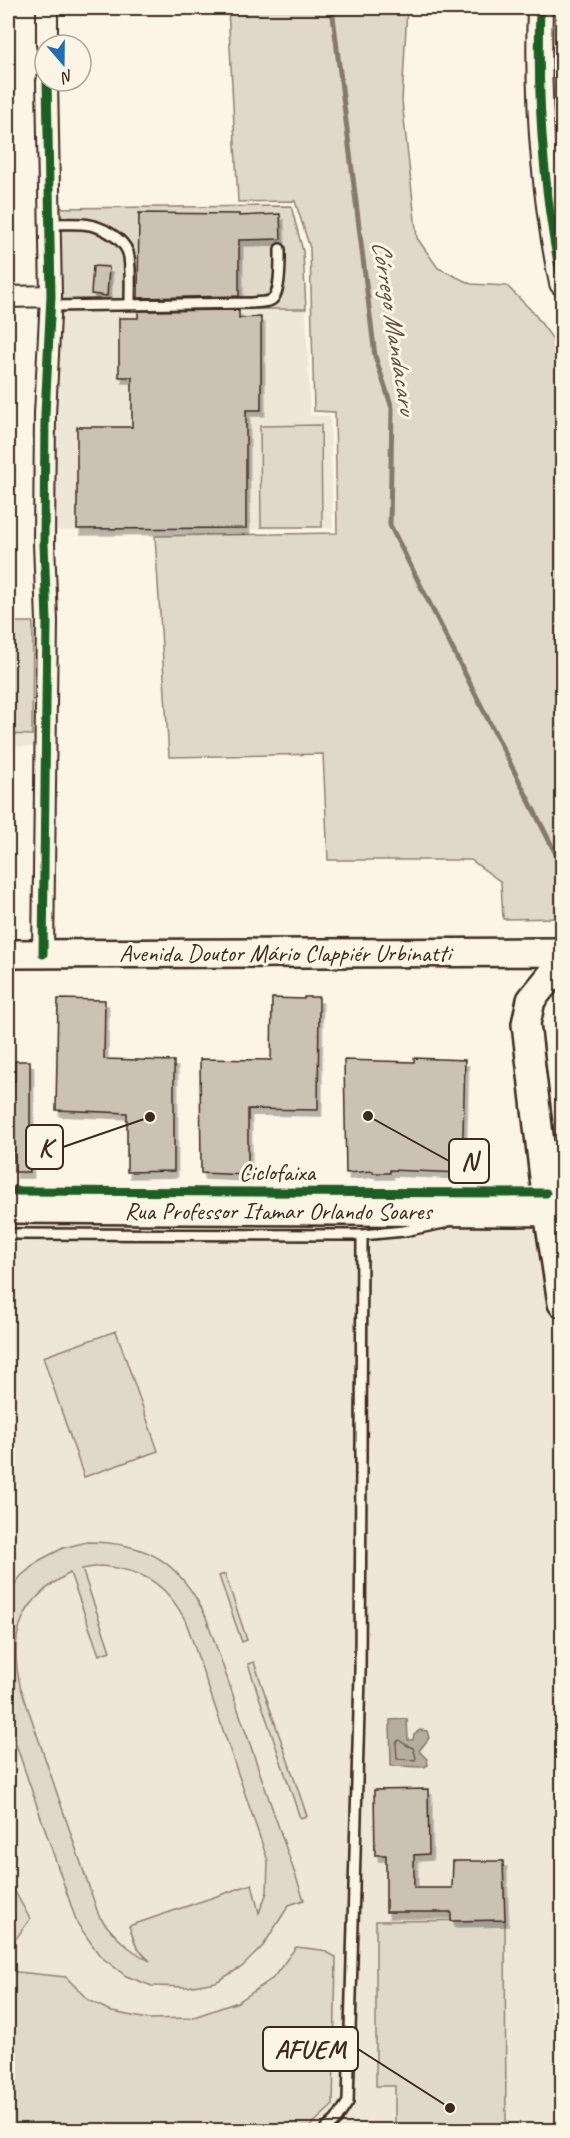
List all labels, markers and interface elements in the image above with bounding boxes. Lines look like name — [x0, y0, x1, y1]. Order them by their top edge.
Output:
north arrow — [33, 33, 93, 93]
text: N — [57, 65, 76, 88]
water label: Córrego Mandacaru — [365, 238, 425, 419]
street label: Avenida Doutor Mário Clappiér Urbinatti — [119, 938, 454, 968]
callout: K — [26, 1125, 63, 1169]
text: K — [38, 1131, 57, 1164]
callout: N — [449, 1139, 489, 1183]
text: N — [461, 1145, 482, 1178]
street label: Ciclofaixa — [239, 1157, 316, 1187]
street label: Rua Professor Itamar Orlando Soares — [124, 1196, 433, 1226]
callout: AFUEM — [263, 2027, 358, 2071]
text: AFUEM — [275, 2033, 347, 2066]

